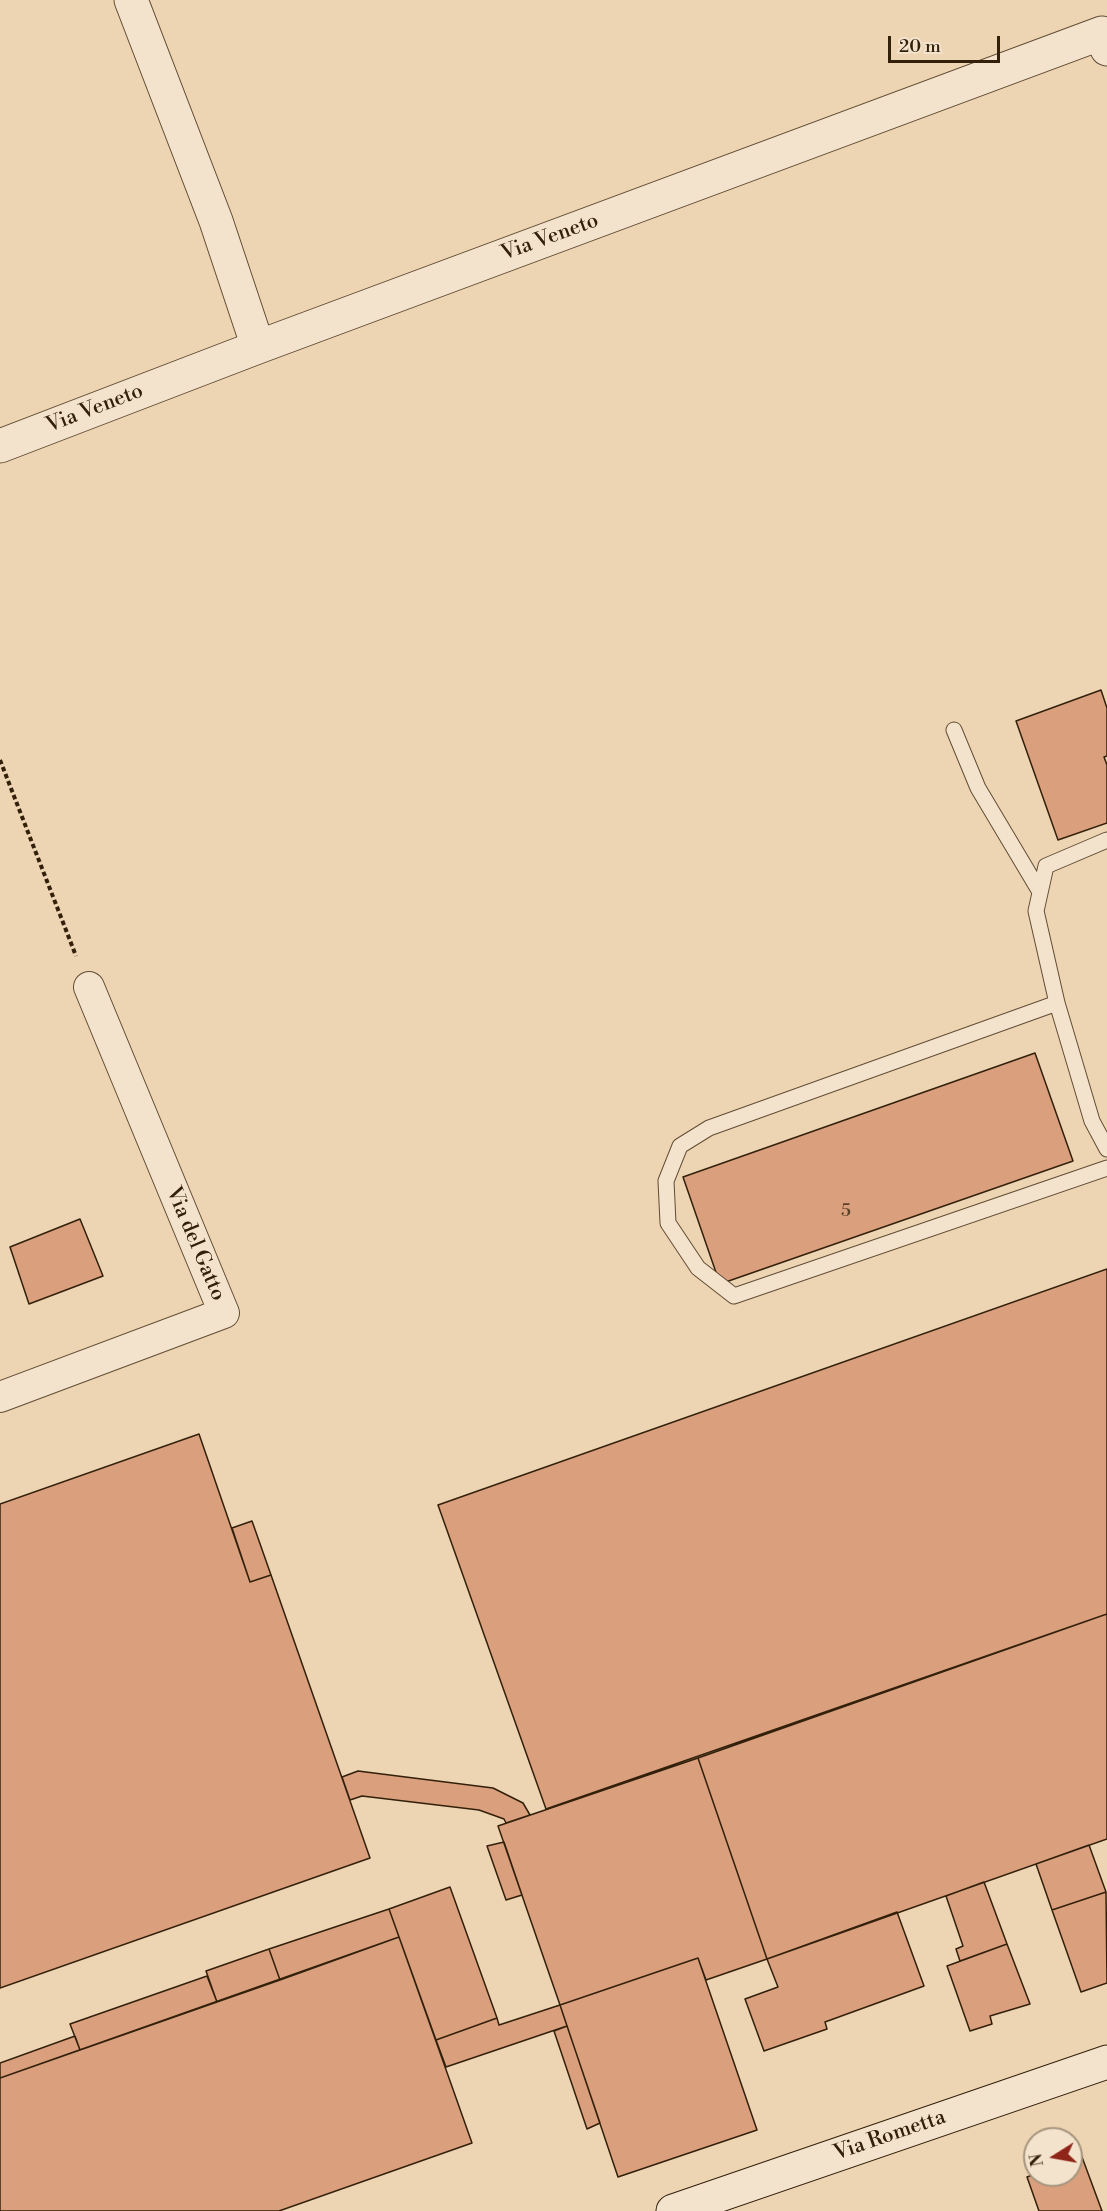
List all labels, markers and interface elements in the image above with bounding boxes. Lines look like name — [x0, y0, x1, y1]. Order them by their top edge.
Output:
scale bar — [891, 24, 1004, 62]
text: 20 m — [899, 35, 941, 58]
street label: Via Veneto — [498, 209, 602, 267]
street label: Via Veneto — [43, 379, 147, 439]
street label: Via del Gatto — [160, 1183, 230, 1305]
house number: 5 — [841, 1201, 851, 1223]
street label: Via Rometta — [831, 2105, 949, 2167]
north arrow — [1023, 2127, 1083, 2187]
text: N — [1026, 2152, 1048, 2168]

